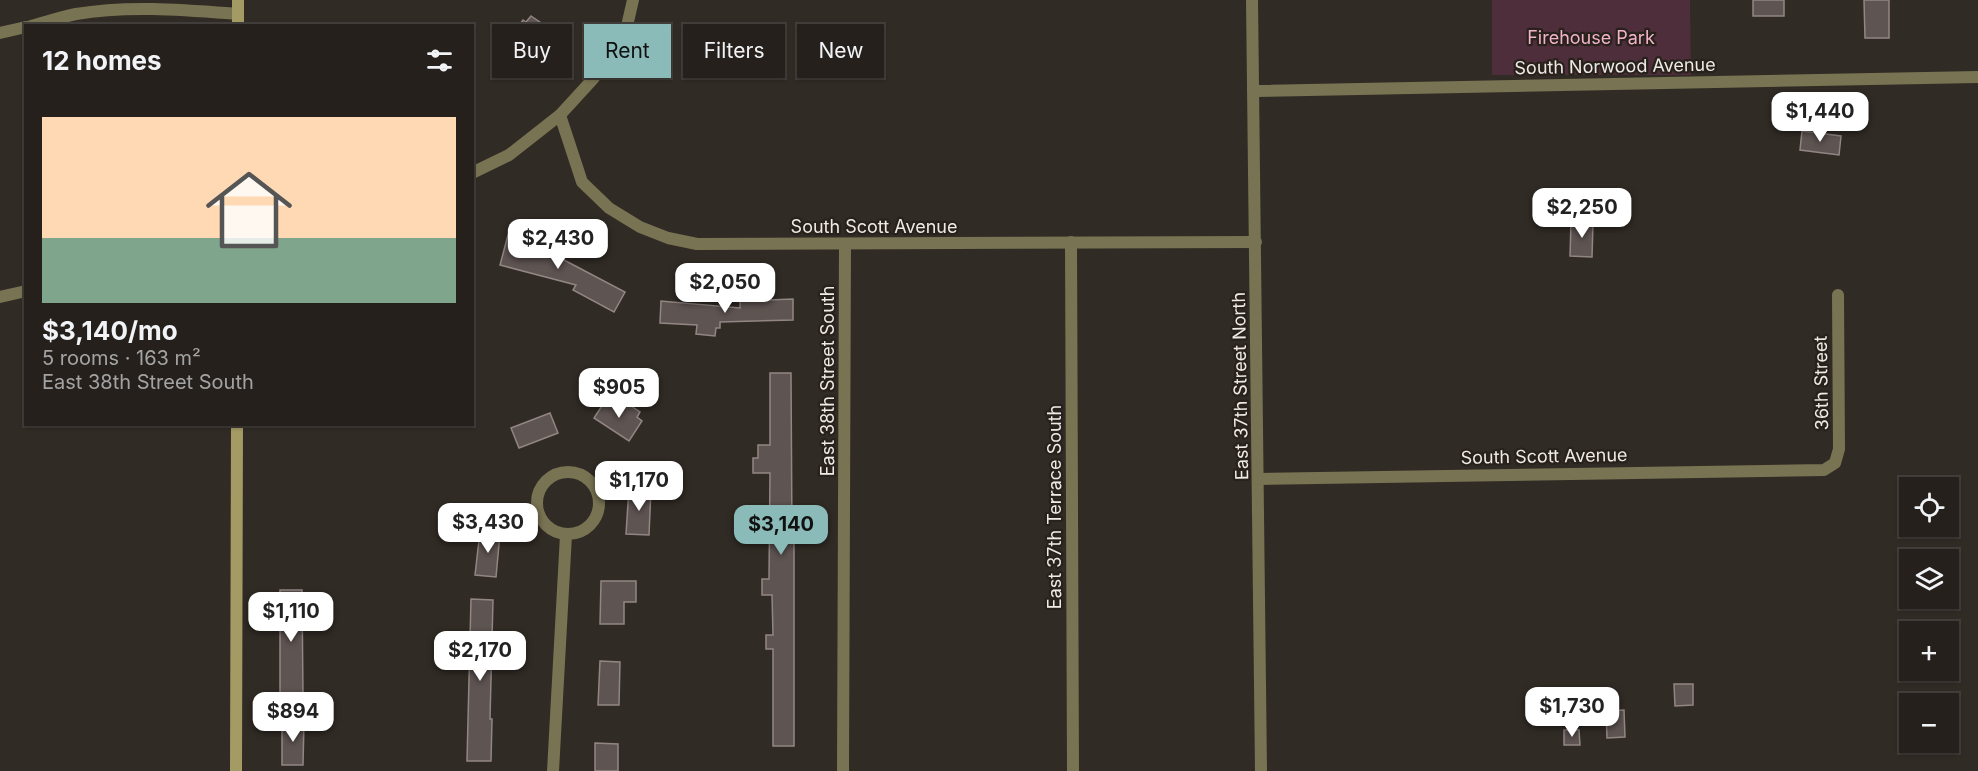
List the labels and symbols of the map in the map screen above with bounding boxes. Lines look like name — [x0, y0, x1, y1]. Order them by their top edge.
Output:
park label: Firehouse Park — [1527, 27, 1655, 48]
street label: South Norwood Avenue — [1514, 54, 1716, 78]
pin: $1,440 — [1771, 92, 1869, 143]
pin: $2,250 — [1533, 188, 1631, 239]
street label: South Scott Avenue — [791, 216, 957, 237]
pin: $2,430 — [509, 219, 607, 270]
pin: $2,050 — [676, 263, 774, 314]
street label: East 38th Street South — [817, 286, 838, 476]
street label: East 37th Street North — [1228, 292, 1252, 480]
street label: 36th Street — [1810, 335, 1832, 431]
pin: $905 — [583, 368, 655, 419]
street label: East 37th Terrace South — [1044, 405, 1065, 609]
street label: South Scott Avenue — [1460, 444, 1628, 468]
pin: $1,170 — [590, 461, 688, 512]
pin: $3,430 — [439, 503, 537, 554]
pin: $3,140 — [732, 505, 830, 556]
pin: $1,110 — [242, 592, 340, 643]
pin: $2,170 — [431, 631, 529, 682]
pin: $1,730 — [1523, 687, 1621, 738]
pin: $894 — [257, 692, 329, 743]

